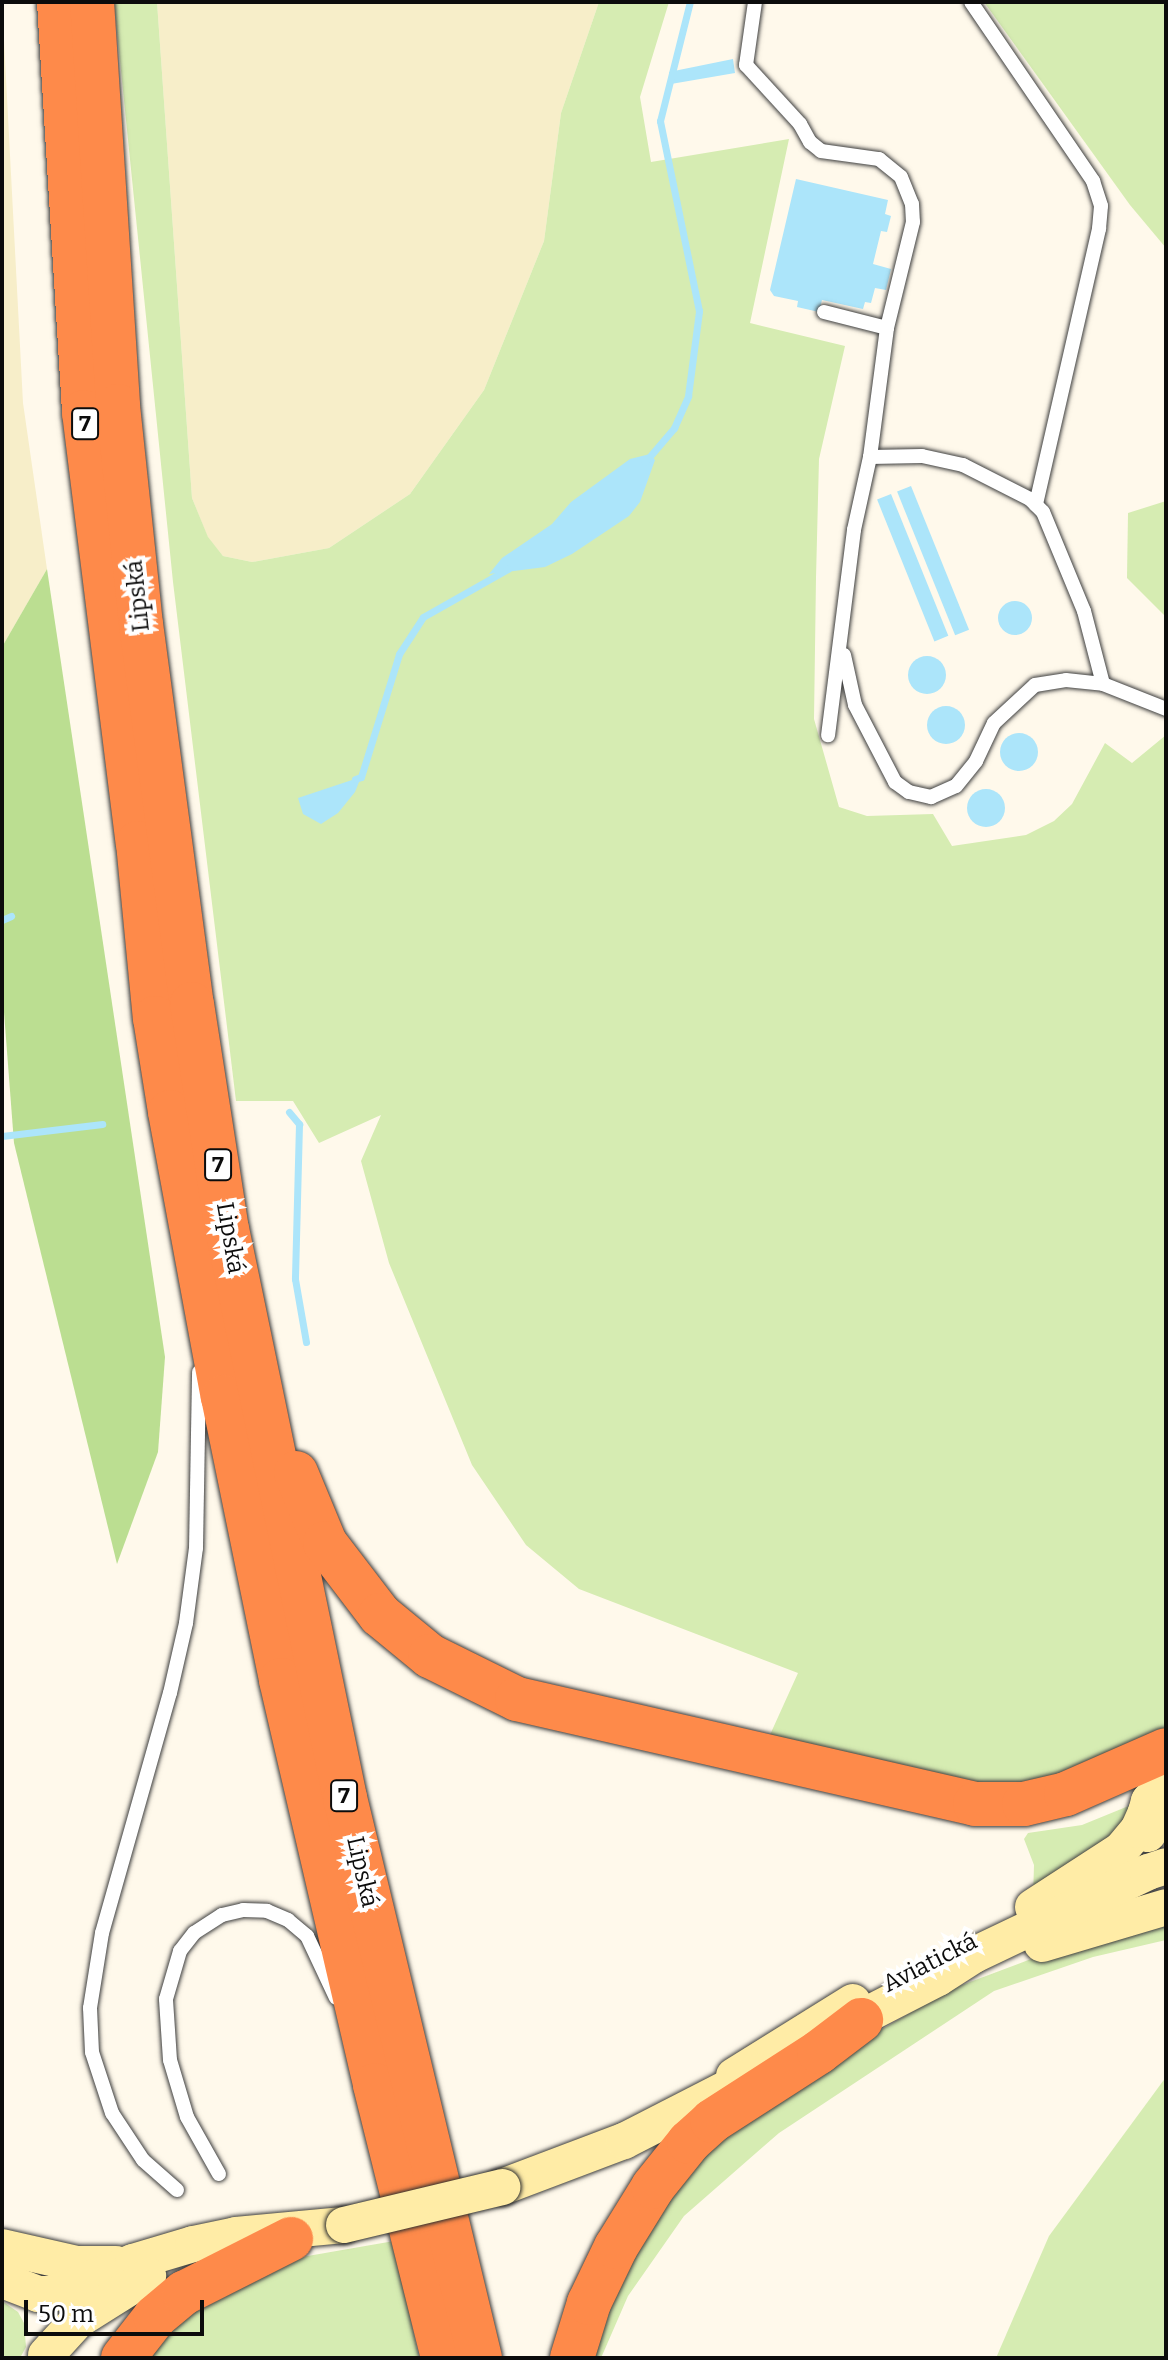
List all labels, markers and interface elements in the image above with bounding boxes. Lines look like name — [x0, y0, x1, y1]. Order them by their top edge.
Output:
road number: 7 — [71, 406, 99, 442]
street label: Lipská — [120, 559, 156, 633]
road number: 7 — [204, 1147, 232, 1183]
street label: Lipská — [210, 1200, 250, 1276]
road number: 7 — [330, 1778, 358, 1814]
street label: Lipská — [340, 1834, 384, 1910]
street label: Aviatická — [878, 1927, 982, 1999]
scale bar — [28, 2284, 208, 2334]
text: 50 m — [38, 2300, 94, 2328]

